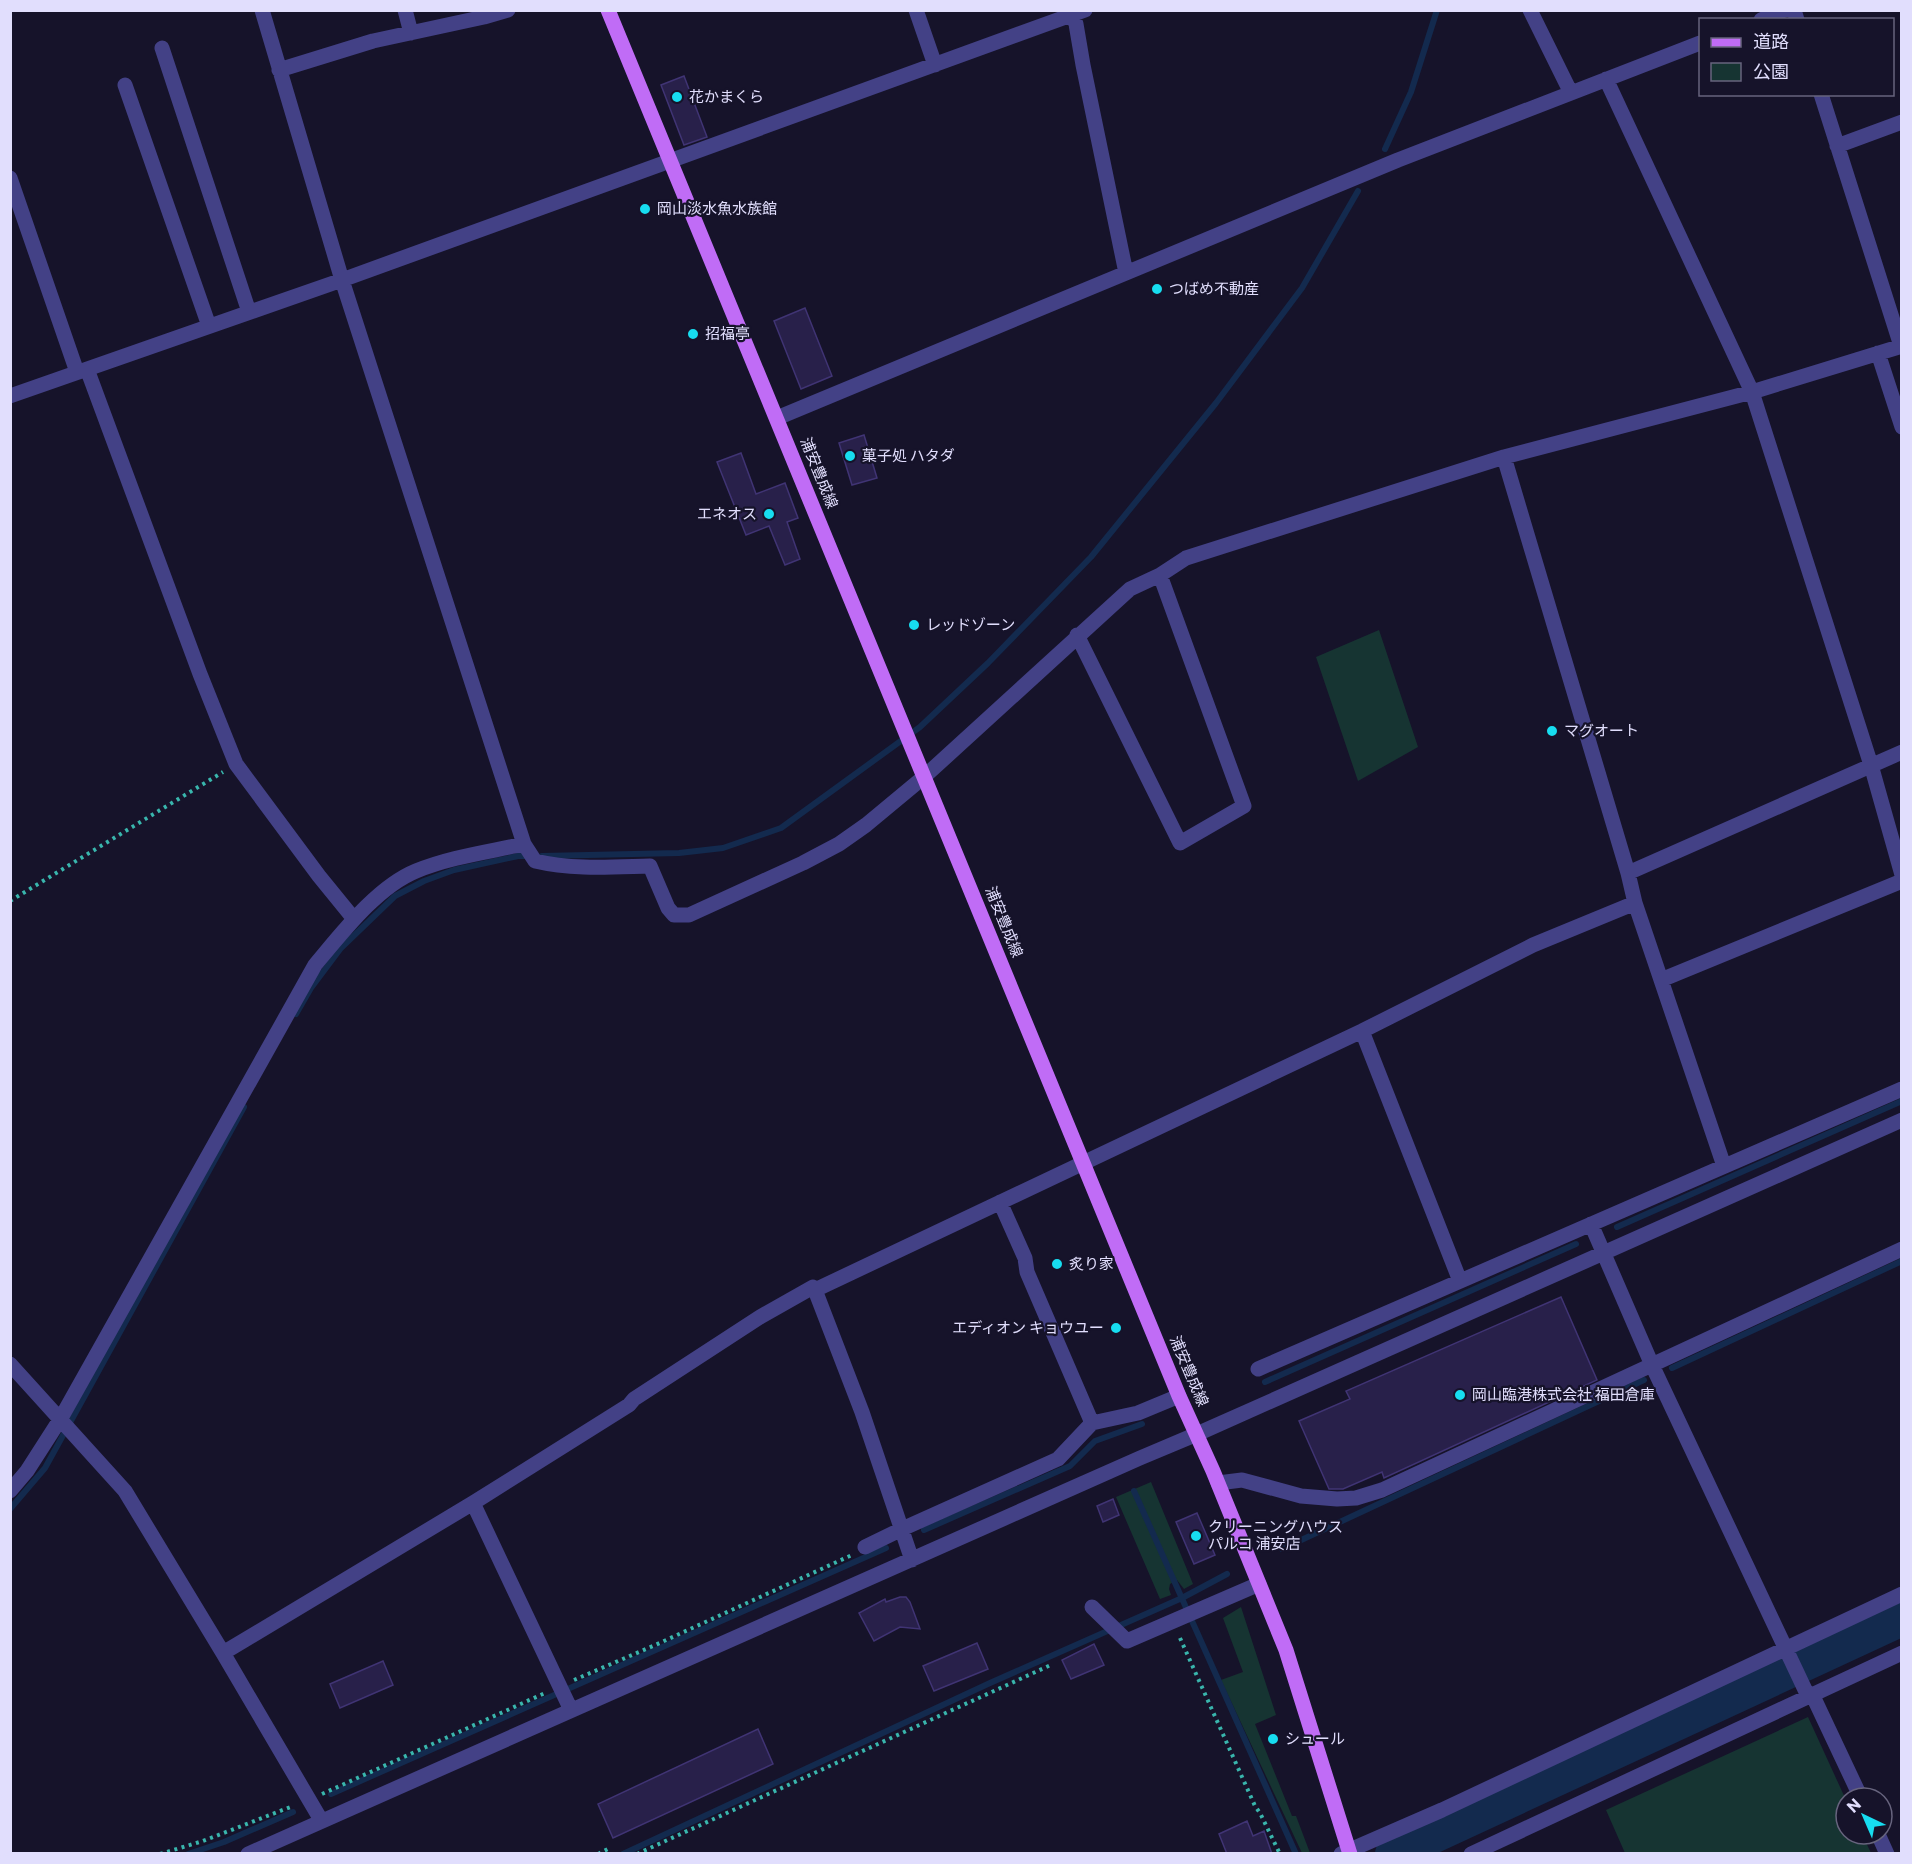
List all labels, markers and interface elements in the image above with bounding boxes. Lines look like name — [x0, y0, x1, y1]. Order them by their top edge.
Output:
legend — [1699, 18, 1894, 96]
text: 道路 — [1753, 30, 1789, 52]
text: 公園 — [1753, 60, 1789, 82]
place label: 花かまくら — [689, 87, 764, 105]
marker: 花かまくら — [670, 90, 684, 104]
place label: 岡山淡水魚水族館 — [657, 199, 777, 217]
marker: 岡山淡水魚水族館 — [638, 202, 652, 216]
place label: つばめ不動産 — [1169, 279, 1259, 297]
marker: つばめ不動産 — [1150, 282, 1164, 296]
place label: 招福亭 — [705, 324, 750, 342]
marker: 招福亭 — [686, 327, 700, 341]
street label: 浦安豊成線 — [798, 434, 842, 511]
place label: 菓子処 ハタダ — [862, 446, 955, 464]
marker: 菓子処 ハタダ — [843, 449, 857, 463]
place label: エネオス — [697, 504, 757, 522]
marker: エネオス — [762, 507, 776, 521]
place label: レッドゾーン — [926, 615, 1015, 633]
marker: レッドゾーン — [907, 618, 921, 632]
place label: マグオート — [1564, 721, 1639, 739]
marker: マグオート — [1545, 724, 1559, 738]
street label: 浦安豊成線 — [983, 883, 1027, 960]
place label: 炙り家 — [1069, 1254, 1114, 1272]
marker: 炙り家 — [1050, 1257, 1064, 1271]
place label: エディオン キョウユー — [952, 1318, 1104, 1336]
marker: エディオン キョウユー — [1109, 1321, 1123, 1335]
street label: 浦安豊成線 — [1167, 1333, 1213, 1409]
place label: 岡山臨港株式会社 福田倉庫 — [1472, 1385, 1655, 1403]
marker: 岡山臨港株式会社 福田倉庫 — [1453, 1388, 1467, 1402]
place label: クリーニングハウス パルコ 浦安店 — [1208, 1517, 1343, 1552]
marker: クリーニングハウス パルコ 浦安店 — [1189, 1529, 1203, 1543]
place label: シュール — [1285, 1729, 1345, 1747]
marker: シュール — [1266, 1732, 1280, 1746]
north arrow — [1834, 1786, 1894, 1846]
text: N — [1842, 1794, 1864, 1816]

